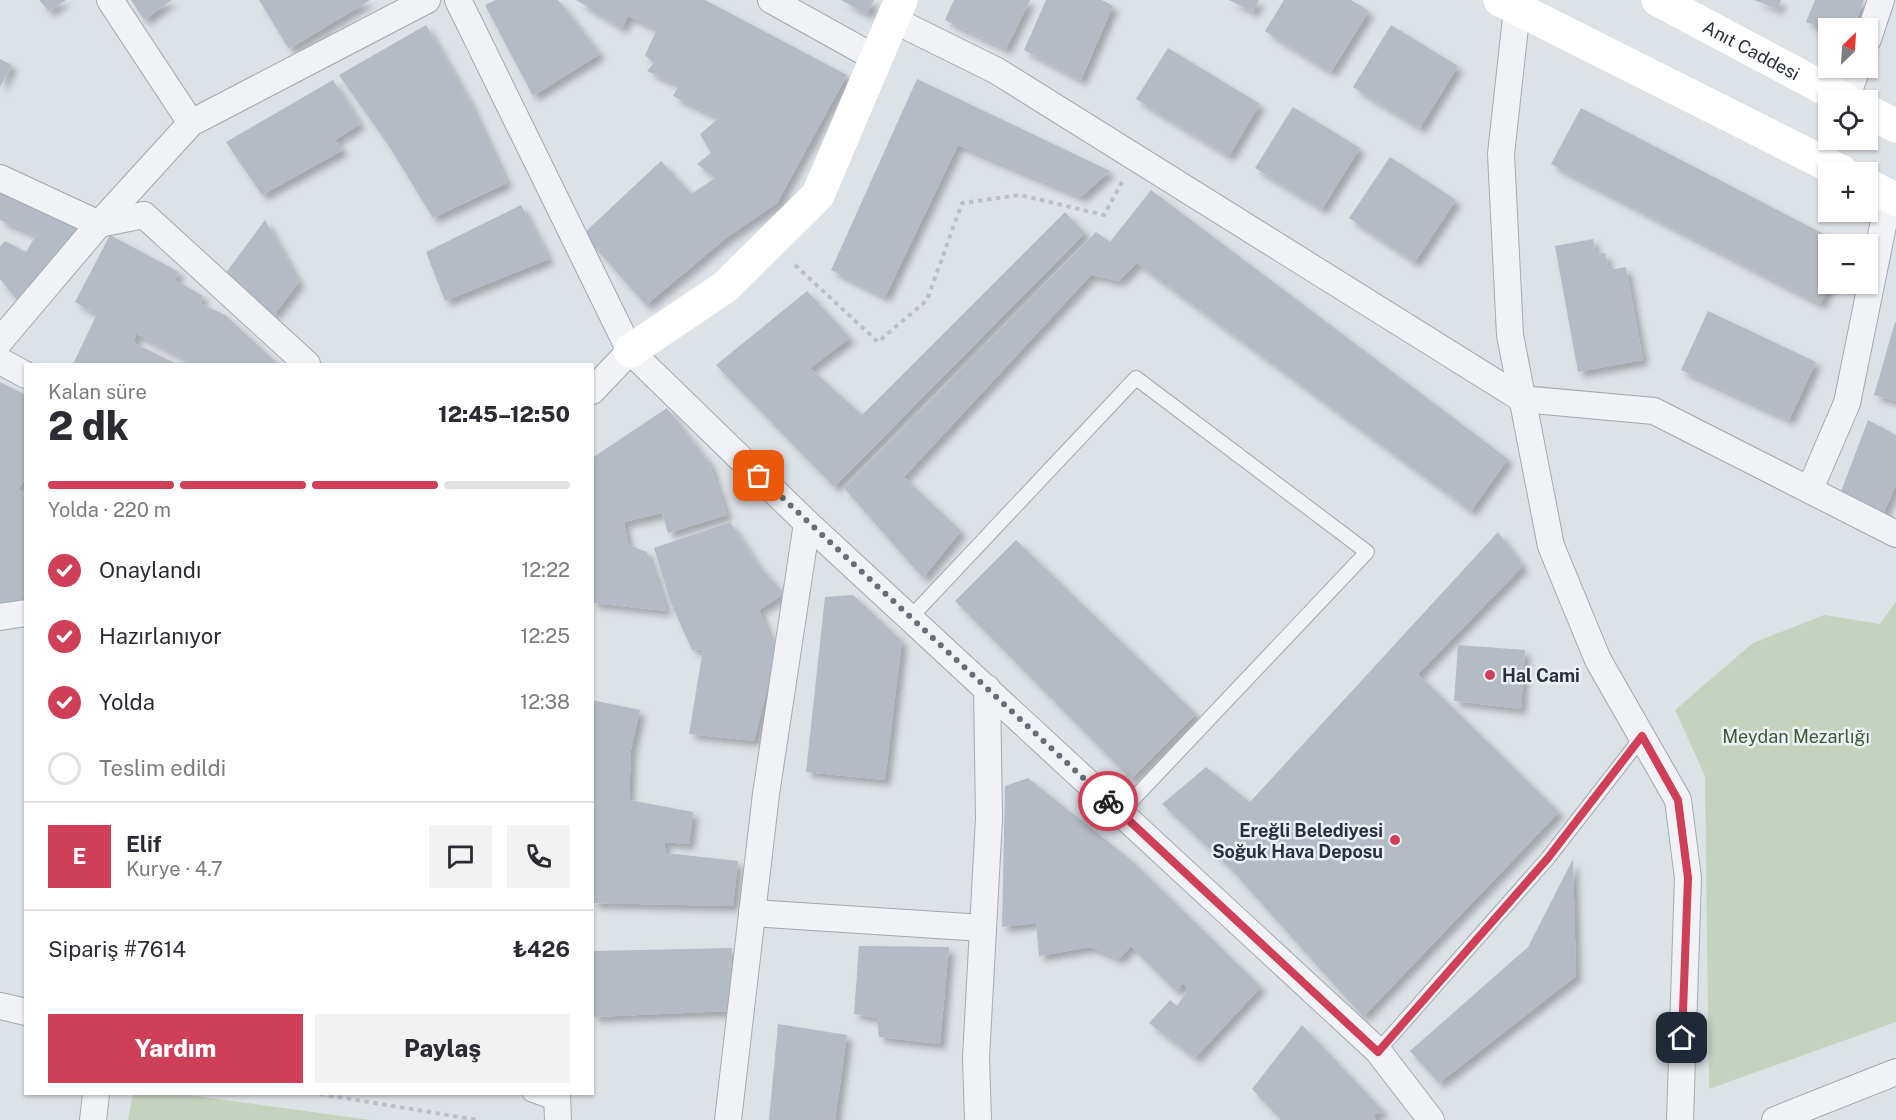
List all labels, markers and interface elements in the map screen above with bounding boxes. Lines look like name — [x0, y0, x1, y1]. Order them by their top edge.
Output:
street label: Anıt Caddesi — [1700, 16, 1803, 84]
north arrow — [1818, 18, 1878, 78]
map controls — [1818, 18, 1878, 294]
button: locate — [1818, 90, 1878, 150]
button: + — [1818, 162, 1878, 222]
button: − — [1818, 234, 1878, 294]
text: Kalan süre — [48, 380, 147, 404]
text: 12:45–12:50 — [438, 401, 570, 427]
text: 2 dk — [48, 403, 129, 449]
pin — [733, 450, 784, 501]
icon: bag — [742, 459, 775, 492]
text: Yolda · 220 m — [48, 498, 171, 522]
icon: check — [48, 554, 81, 587]
text: Onaylandı — [99, 557, 201, 583]
text: 12:22 — [521, 558, 570, 582]
icon: check — [48, 620, 81, 653]
text: Hazırlanıyor — [99, 623, 222, 649]
text: 12:25 — [520, 624, 570, 648]
place label: Hal Cami — [1502, 665, 1580, 686]
marker: Hal Cami — [1483, 668, 1497, 682]
icon: check — [48, 686, 81, 719]
text: Yolda — [99, 689, 155, 715]
text: 12:38 — [520, 690, 570, 714]
park label: Meydan Mezarlığı — [1722, 726, 1870, 747]
text: Teslim edildi — [99, 755, 226, 781]
courier — [1078, 771, 1138, 831]
icon: bike — [1092, 785, 1125, 818]
place label: Ereğli Belediyesi Soğuk Hava Deposu — [1212, 820, 1383, 862]
button: chat — [429, 825, 492, 888]
button: phone — [507, 825, 570, 888]
text: Elif — [126, 831, 162, 857]
marker: Ereğli Belediyesi Soğuk Hava Deposu — [1388, 833, 1402, 847]
text: E — [73, 843, 86, 869]
text: Kurye · 4.7 — [126, 857, 223, 881]
text: Sipariş #7614 — [48, 936, 186, 962]
text: ₺426 — [513, 936, 570, 962]
pin — [1656, 1012, 1707, 1063]
button: Yardım — [48, 1014, 303, 1083]
button: Paylaş — [315, 1014, 570, 1083]
icon: home — [1665, 1021, 1698, 1054]

